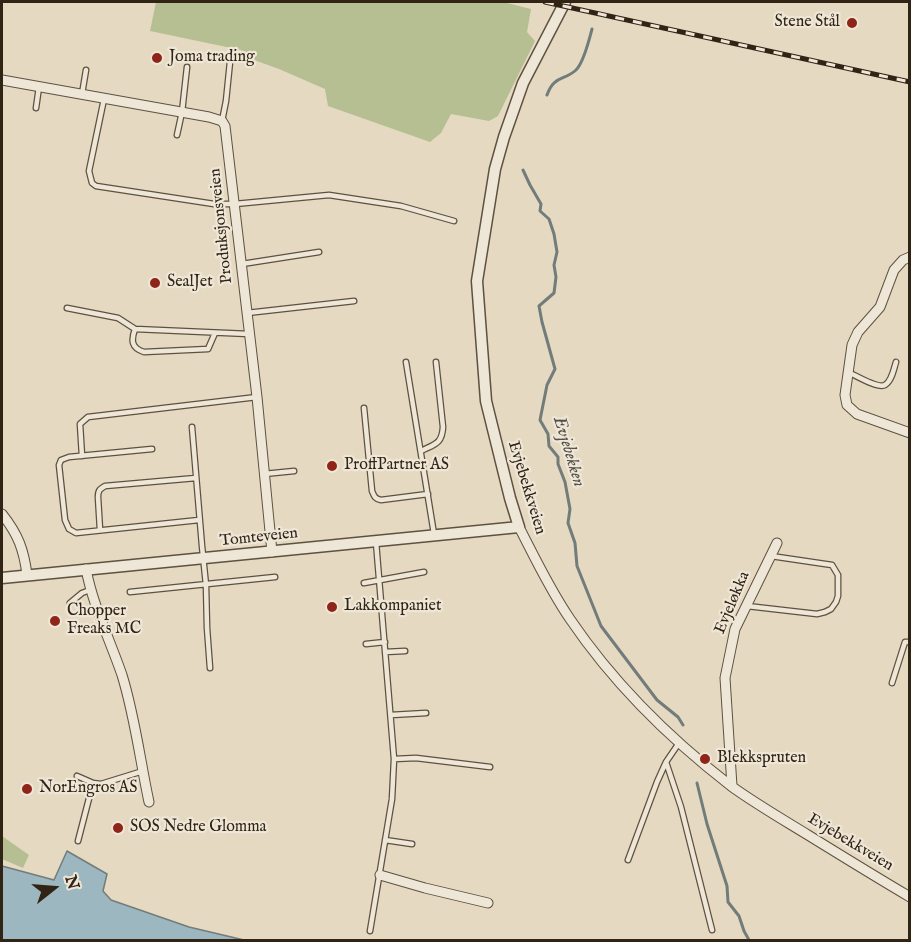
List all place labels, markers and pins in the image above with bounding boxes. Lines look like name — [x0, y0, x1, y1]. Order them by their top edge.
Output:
place label: Stene Stål — [775, 13, 840, 33]
marker: Stene Stål — [845, 16, 859, 30]
place label: Joma trading — [169, 48, 255, 68]
marker: Joma trading — [150, 51, 164, 65]
place label: SealJet — [167, 273, 213, 293]
marker: SealJet — [148, 276, 162, 290]
place label: ProffPartner AS — [344, 456, 449, 476]
marker: ProffPartner AS — [325, 459, 339, 473]
place label: Lakkompaniet — [344, 597, 441, 617]
marker: Lakkompaniet — [325, 600, 339, 614]
place label: Chopper Freaks MC — [67, 602, 141, 640]
marker: Chopper Freaks MC — [48, 614, 62, 628]
place label: Blekkspruten — [717, 749, 806, 769]
marker: Blekkspruten — [698, 752, 712, 766]
place label: NorEngros AS — [39, 779, 138, 799]
marker: NorEngros AS — [20, 782, 34, 796]
place label: SOS Nedre Glomma — [130, 818, 266, 838]
marker: SOS Nedre Glomma — [111, 821, 125, 835]

